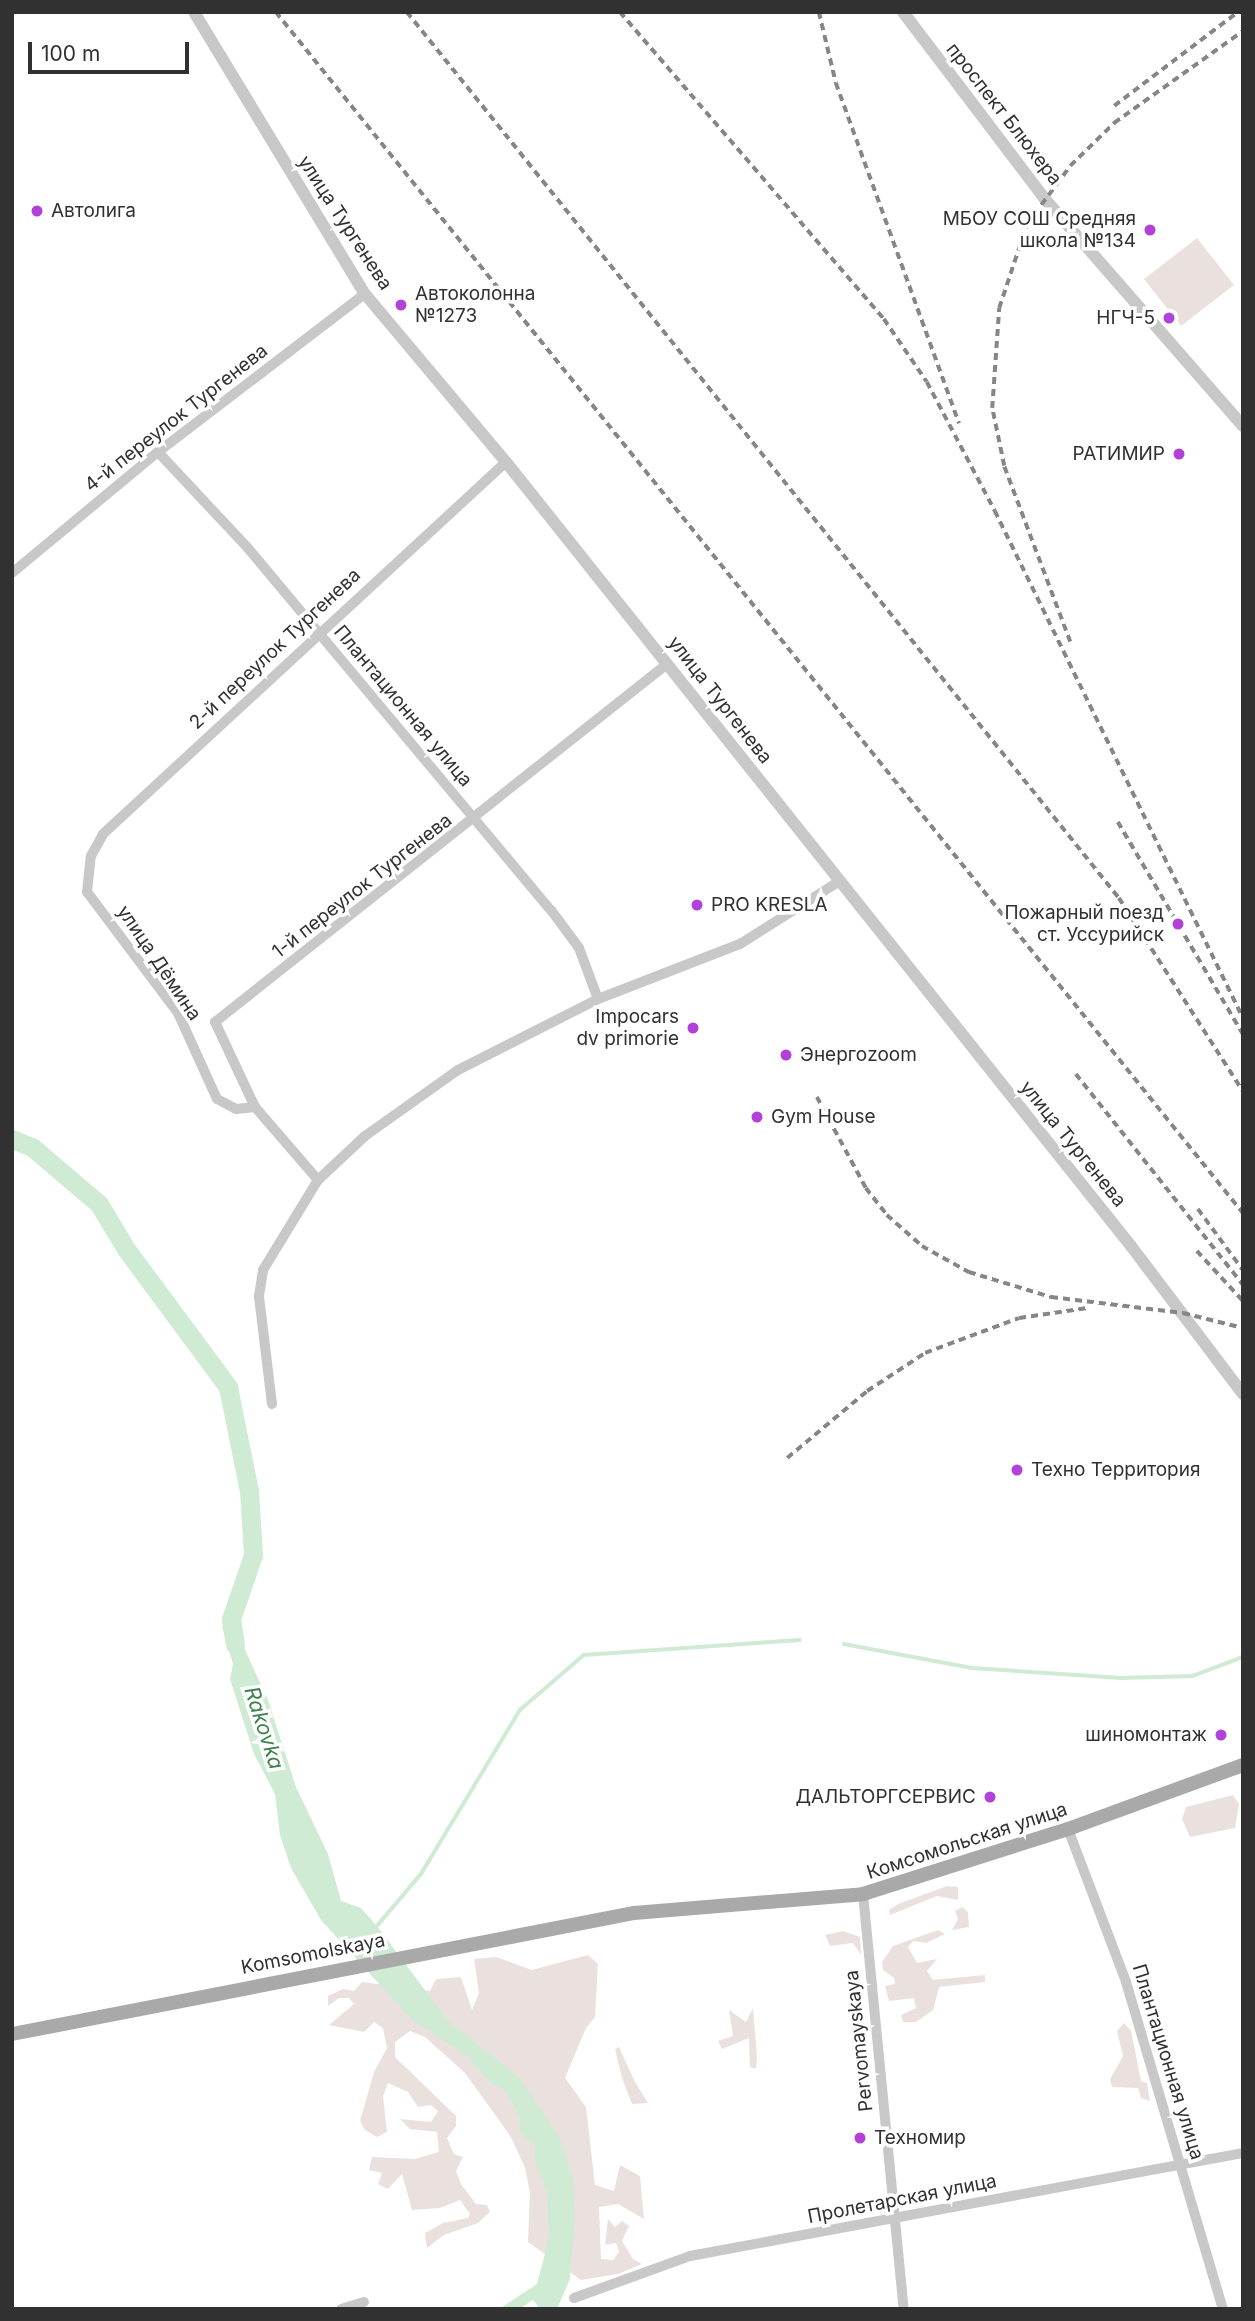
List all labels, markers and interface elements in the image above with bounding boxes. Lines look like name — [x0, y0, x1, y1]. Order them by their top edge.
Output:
scale bar — [32, 28, 192, 72]
street label: проспект Блюхера — [941, 38, 1067, 190]
text: 100 m — [41, 41, 100, 66]
street label: улица Тургенева — [293, 152, 397, 294]
place label: Автолига — [51, 200, 136, 222]
marker: Автолига — [29, 203, 45, 219]
place label: МБОУ СОШ Средняя школа №134 — [943, 208, 1136, 252]
marker: МБОУ СОШ Средняя школа №134 — [1142, 222, 1158, 238]
place label: Автоколонна №1273 — [415, 283, 535, 327]
marker: Автоколонна №1273 — [393, 297, 409, 313]
place label: НГЧ-5 — [1096, 307, 1155, 329]
marker: НГЧ-5 — [1161, 310, 1177, 326]
street label: 4-й переулок Тургенева — [80, 339, 272, 497]
place label: РАТИМИР — [1073, 443, 1165, 465]
marker: РАТИМИР — [1171, 446, 1187, 462]
street label: 2-й переулок Тургенева — [185, 564, 365, 734]
street label: Плантационная улица — [329, 621, 477, 791]
street label: улица Тургенева — [663, 632, 777, 768]
street label: 1-й переулок Тургенева — [268, 809, 456, 963]
place label: PRO KRESLA — [711, 894, 828, 916]
marker: PRO KRESLA — [689, 897, 705, 913]
street label: улица Дёмина — [112, 901, 206, 1025]
place label: Пожарный поезд ст. Уссурийск — [1004, 902, 1164, 946]
marker: Пожарный поезд ст. Уссурийск — [1170, 916, 1186, 932]
place label: Impocars dv primorie — [576, 1006, 679, 1050]
marker: Impocars dv primorie — [685, 1020, 701, 1036]
place label: Энергоzoom — [800, 1044, 917, 1066]
marker: Энергоzoom — [778, 1047, 794, 1063]
street label: улица Тургенева — [1015, 1076, 1131, 1212]
place label: Gym House — [771, 1106, 876, 1128]
marker: Gym House — [749, 1109, 765, 1125]
place label: Техно Территория — [1031, 1459, 1200, 1481]
marker: Техно Территория — [1009, 1462, 1025, 1478]
water label: Rakovka — [239, 1684, 289, 1772]
place label: шиномонтаж — [1085, 1724, 1207, 1746]
marker: шиномонтаж — [1213, 1727, 1229, 1743]
place label: ДАЛЬТОРГСЕРВИС — [795, 1786, 976, 1808]
marker: ДАЛЬТОРГСЕРВИС — [982, 1789, 998, 1805]
street label: Комсомольская улица — [864, 1798, 1070, 1884]
street label: Komsomolskaya — [239, 1929, 387, 1979]
street label: Плантационная улица — [1127, 1961, 1209, 2163]
street label: Pervomayskaya — [840, 1969, 878, 2113]
place label: Техномир — [874, 2127, 966, 2149]
marker: Техномир — [852, 2130, 868, 2146]
street label: Пролетарская улица — [806, 2169, 998, 2229]

